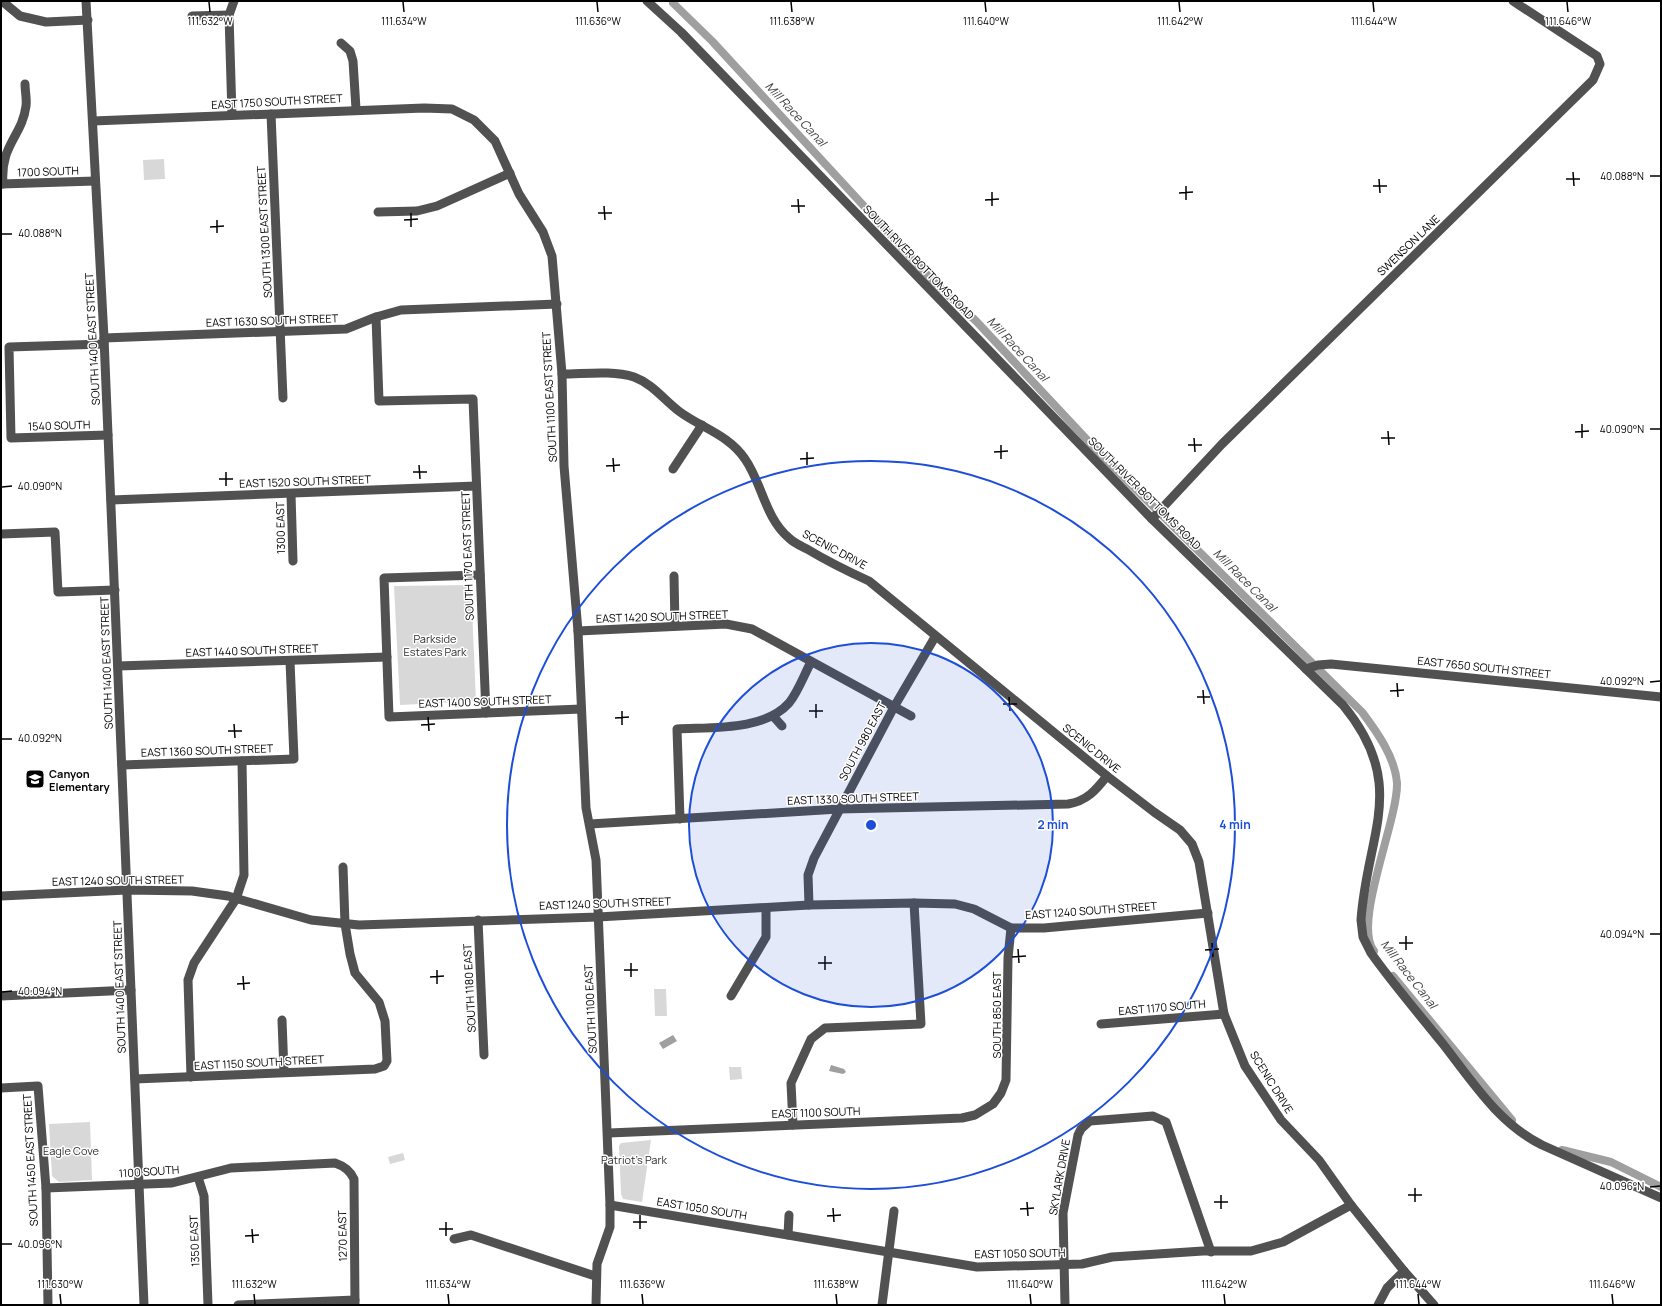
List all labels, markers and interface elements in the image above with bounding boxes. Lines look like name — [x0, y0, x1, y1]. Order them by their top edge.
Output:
text: 111.632°W — [187, 14, 233, 28]
text: 111.634°W — [381, 14, 427, 28]
text: 111.636°W — [575, 14, 621, 28]
text: 111.638°W — [769, 14, 815, 28]
text: 111.640°W — [963, 14, 1010, 28]
text: 111.642°W — [1157, 14, 1203, 28]
text: 111.644°W — [1351, 14, 1398, 28]
text: 111.646°W — [1545, 14, 1592, 28]
water label: Mill Race Canal — [762, 78, 832, 152]
street label: EAST 1750 SOUTH STREET — [211, 90, 343, 112]
street label: 1700 SOUTH — [17, 162, 79, 180]
street label: SOUTH 1300 EAST STREET — [253, 165, 275, 298]
text: 40.088°N — [1600, 169, 1644, 183]
street label: SOUTH RIVER BOTTOMS ROAD — [860, 201, 978, 323]
street label: SWENSON LANE — [1373, 211, 1443, 279]
text: 40.088°N — [18, 226, 62, 240]
street label: SOUTH 1400 EAST STREET — [81, 272, 103, 406]
street label: EAST 1630 SOUTH STREET — [206, 310, 339, 330]
water label: Mill Race Canal — [984, 313, 1054, 387]
street label: SOUTH 1100 EAST STREET — [538, 331, 560, 463]
street label: 1540 SOUTH — [27, 416, 91, 434]
text: 40.090°N — [1600, 422, 1644, 436]
street label: SOUTH RIVER BOTTOMS ROAD — [1085, 433, 1205, 553]
street label: EAST 1520 SOUTH STREET — [239, 471, 372, 491]
text: 40.090°N — [18, 479, 62, 493]
street label: SOUTH 1170 EAST STREET — [457, 491, 477, 621]
street label: 1300 EAST — [272, 501, 288, 554]
street label: SCENIC DRIVE — [800, 526, 870, 572]
water label: Mill Race Canal — [1210, 545, 1282, 617]
street label: SOUTH 1400 EAST STREET — [96, 596, 116, 730]
street label: EAST 1420 SOUTH STREET — [596, 606, 729, 626]
park label: Parkside Estates Park — [403, 631, 467, 659]
street label: EAST 1440 SOUTH STREET — [185, 640, 319, 660]
street label: EAST 7650 SOUTH STREET — [1417, 653, 1552, 682]
text: 40.092°N — [1600, 674, 1644, 688]
street label: EAST 1400 SOUTH STREET — [418, 691, 552, 711]
street label: SOUTH 980 EAST — [835, 699, 889, 783]
street label: SCENIC DRIVE — [1060, 720, 1124, 776]
text: 40.092°N — [18, 731, 62, 745]
street label: EAST 1360 SOUTH STREET — [141, 740, 274, 760]
place label: Canyon Elementary — [49, 766, 110, 794]
school or university icon: Canyon Elementary — [24, 768, 46, 790]
street label: EAST 1330 SOUTH STREET — [787, 788, 920, 808]
text: 2 min — [1037, 816, 1069, 833]
text: 4 min — [1219, 816, 1251, 833]
centre of rings — [864, 818, 878, 832]
street label: EAST 1240 SOUTH STREET — [52, 871, 185, 889]
street label: EAST 1240 SOUTH STREET — [539, 893, 672, 913]
street label: EAST 1240 SOUTH STREET — [1025, 898, 1158, 922]
street label: SOUTH 1400 EAST STREET — [109, 920, 129, 1054]
text: 40.094°N — [1600, 927, 1644, 941]
water label: Mill Race Canal — [1377, 936, 1443, 1014]
street label: SOUTH 1180 EAST — [459, 943, 479, 1033]
street label: SOUTH 1100 EAST — [580, 964, 600, 1054]
street label: SOUTH 850 EAST — [989, 971, 1004, 1058]
text: 40.094°N — [18, 984, 62, 998]
street label: EAST 1170 SOUTH — [1118, 996, 1206, 1018]
street label: SCENIC DRIVE — [1247, 1048, 1297, 1116]
street label: EAST 1150 SOUTH STREET — [194, 1051, 325, 1073]
street label: SOUTH 1450 EAST STREET — [19, 1093, 41, 1227]
street label: EAST 1100 SOUTH — [771, 1103, 861, 1121]
street label: SKYLARK DRIVE — [1045, 1138, 1073, 1216]
park label: Eagle Cove — [43, 1143, 100, 1158]
park label: Patriot's Park — [601, 1152, 667, 1167]
street label: 1100 SOUTH — [118, 1161, 180, 1181]
text: 40.096°N — [1600, 1179, 1644, 1193]
street label: EAST 1050 SOUTH — [656, 1193, 748, 1223]
street label: 1270 EAST — [334, 1210, 350, 1262]
street label: 1350 EAST — [186, 1214, 202, 1267]
text: 40.096°N — [18, 1237, 62, 1251]
street label: EAST 1050 SOUTH — [974, 1245, 1066, 1261]
text: 111.630°W — [37, 1277, 83, 1291]
text: 111.632°W — [231, 1277, 277, 1291]
text: 111.634°W — [425, 1277, 471, 1291]
text: 111.636°W — [619, 1277, 665, 1291]
text: 111.638°W — [813, 1277, 859, 1291]
text: 111.640°W — [1007, 1277, 1054, 1291]
text: 111.642°W — [1201, 1277, 1247, 1291]
text: 111.644°W — [1395, 1277, 1442, 1291]
text: 111.646°W — [1589, 1277, 1636, 1291]

